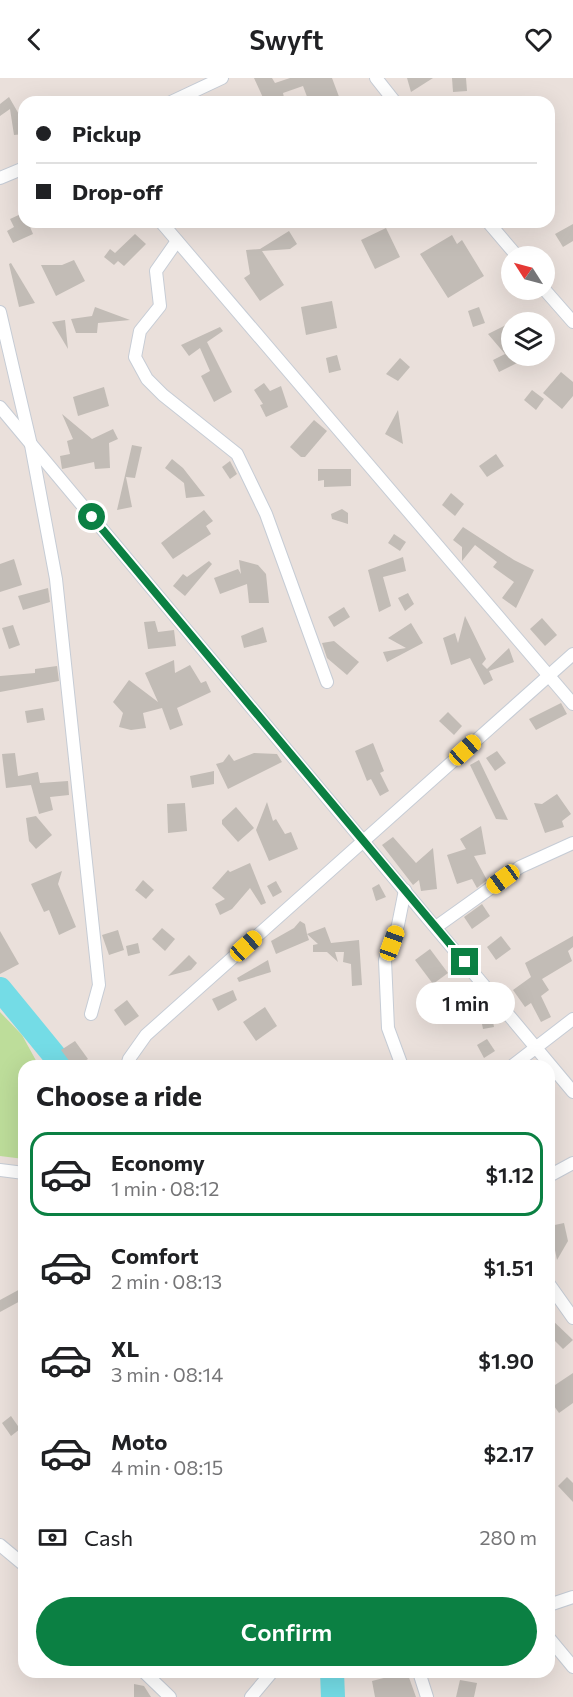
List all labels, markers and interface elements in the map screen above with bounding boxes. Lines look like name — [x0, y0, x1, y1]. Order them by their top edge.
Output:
icon: back — [18, 23, 51, 56]
text: Swyft — [249, 23, 324, 56]
icon: heart — [522, 23, 555, 56]
text: Pickup — [72, 120, 141, 147]
text: Drop-off — [72, 178, 163, 205]
north arrow — [501, 246, 555, 300]
map controls — [501, 246, 555, 366]
button: layers — [501, 312, 555, 366]
route start — [78, 503, 105, 530]
car — [446, 731, 484, 769]
car — [483, 861, 523, 897]
car — [377, 923, 407, 963]
car — [227, 927, 265, 965]
route end — [451, 948, 478, 975]
callout: 1 min — [416, 983, 514, 1025]
text: 1 min — [442, 991, 489, 1015]
text: Choose a ride — [36, 1079, 202, 1112]
icon: car — [39, 1147, 93, 1201]
text: Economy — [111, 1149, 205, 1176]
text: $1.12 — [486, 1161, 534, 1188]
text: 1 min · 08:12 — [111, 1176, 219, 1200]
icon: car — [39, 1240, 93, 1294]
text: Comfort — [111, 1242, 199, 1269]
text: $1.51 — [484, 1254, 534, 1281]
text: 2 min · 08:13 — [111, 1269, 222, 1293]
icon: car — [39, 1333, 93, 1387]
text: XL — [111, 1335, 139, 1362]
text: $1.90 — [478, 1347, 534, 1374]
text: 3 min · 08:14 — [111, 1362, 223, 1386]
icon: car — [39, 1426, 93, 1480]
text: Moto — [111, 1428, 167, 1455]
text: $2.17 — [483, 1440, 534, 1467]
text: 4 min · 08:15 — [111, 1455, 223, 1479]
icon: cash — [36, 1521, 69, 1554]
text: Cash — [84, 1524, 133, 1551]
text: 280 m — [479, 1525, 537, 1549]
button: Confirm — [36, 1597, 537, 1666]

